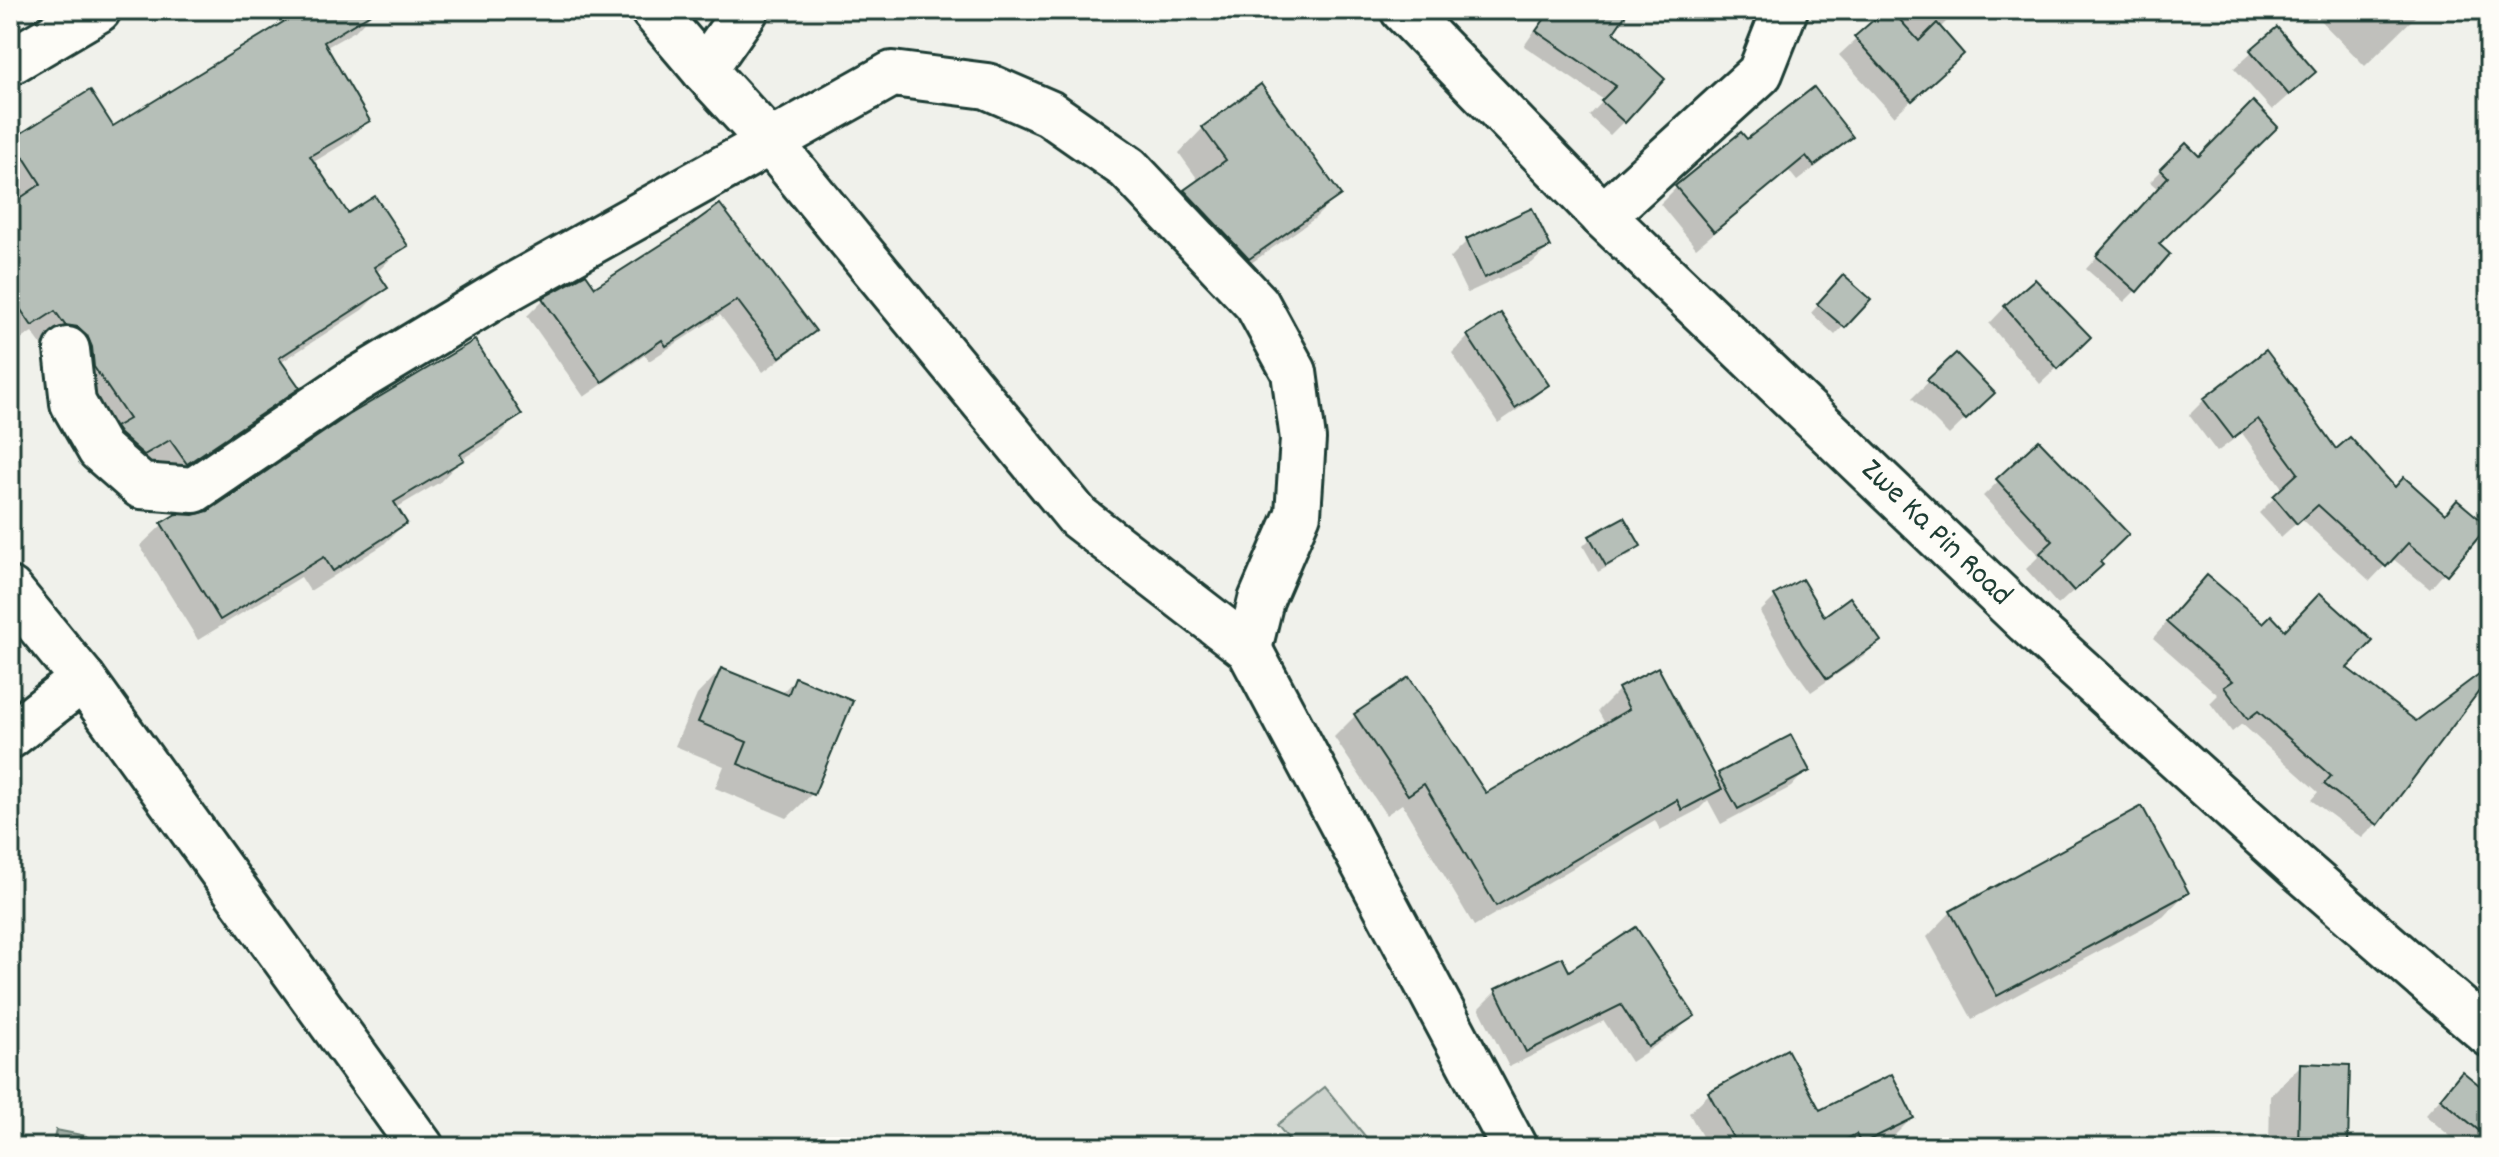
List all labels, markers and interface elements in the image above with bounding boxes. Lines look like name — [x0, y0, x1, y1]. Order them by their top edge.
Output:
street label: Zwe Ka Pin Road — [1849, 450, 2021, 618]

